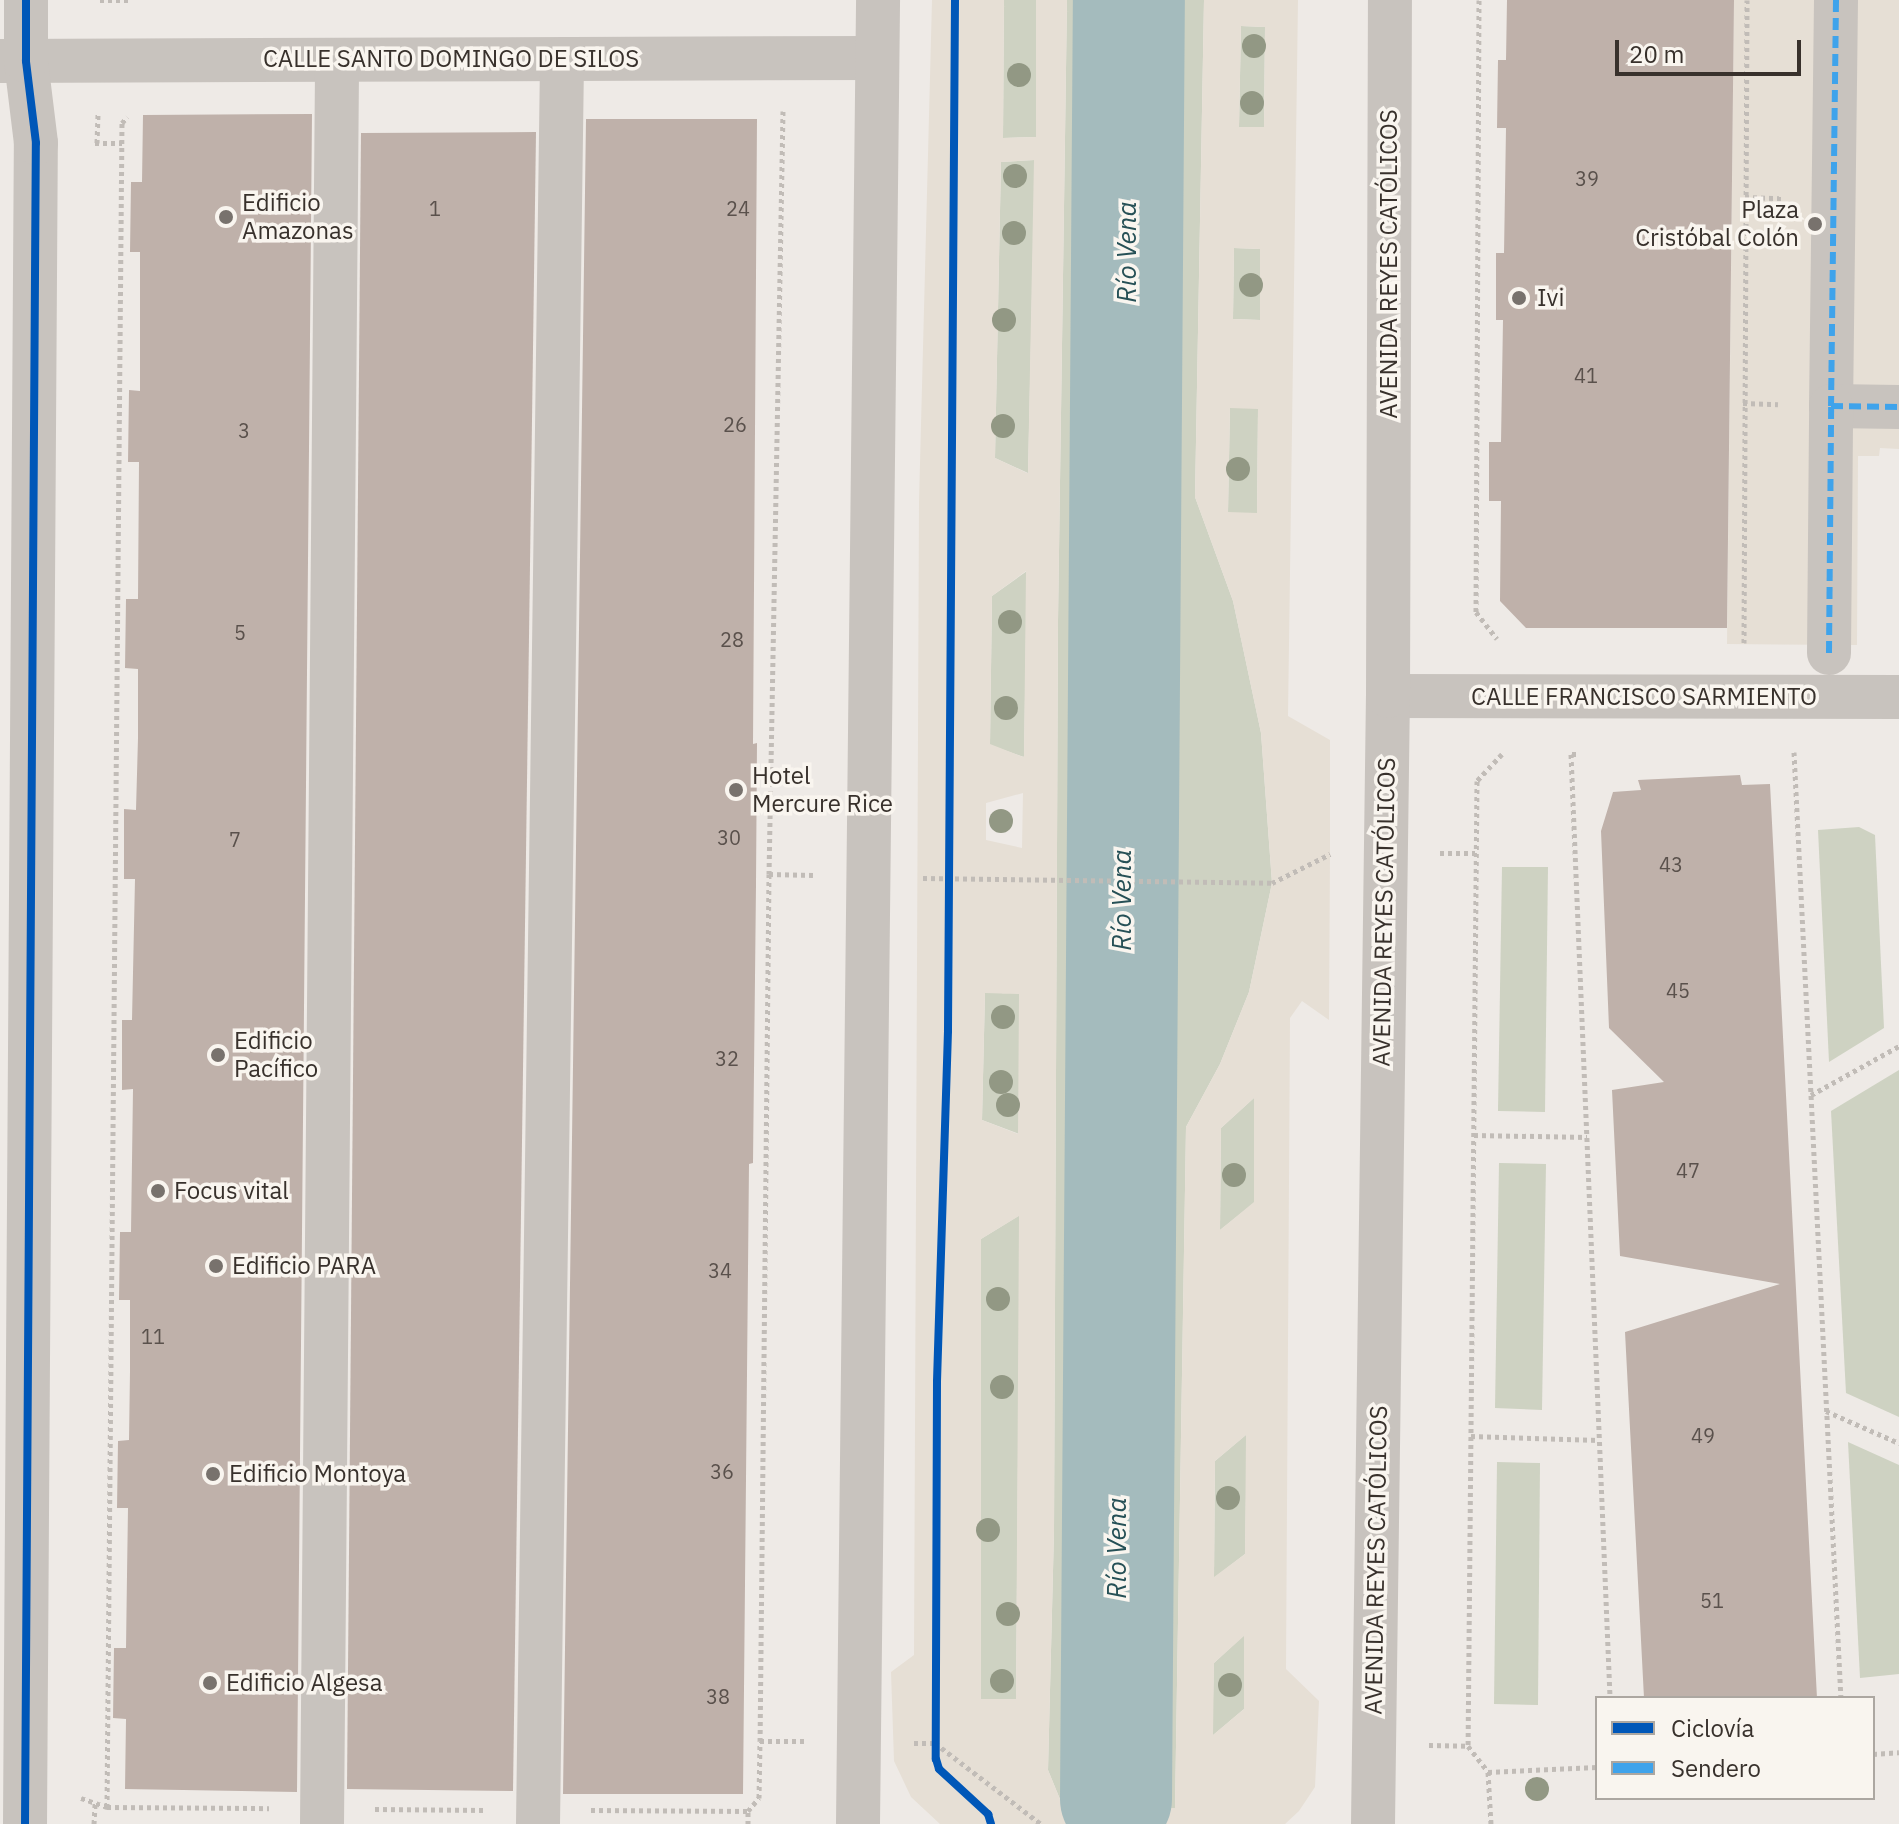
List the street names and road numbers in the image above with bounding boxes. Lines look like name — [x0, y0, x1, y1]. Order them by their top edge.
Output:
street label: CALLE SANTO DOMINGO DE SILOS — [263, 45, 639, 73]
street label: AVENIDA REYES CATÓLICOS — [1375, 109, 1403, 419]
street label: CALLE FRANCISCO SARMIENTO — [1471, 683, 1817, 711]
street label: AVENIDA REYES CATÓLICOS — [1367, 757, 1401, 1067]
street label: AVENIDA REYES CATÓLICOS — [1359, 1405, 1393, 1715]

